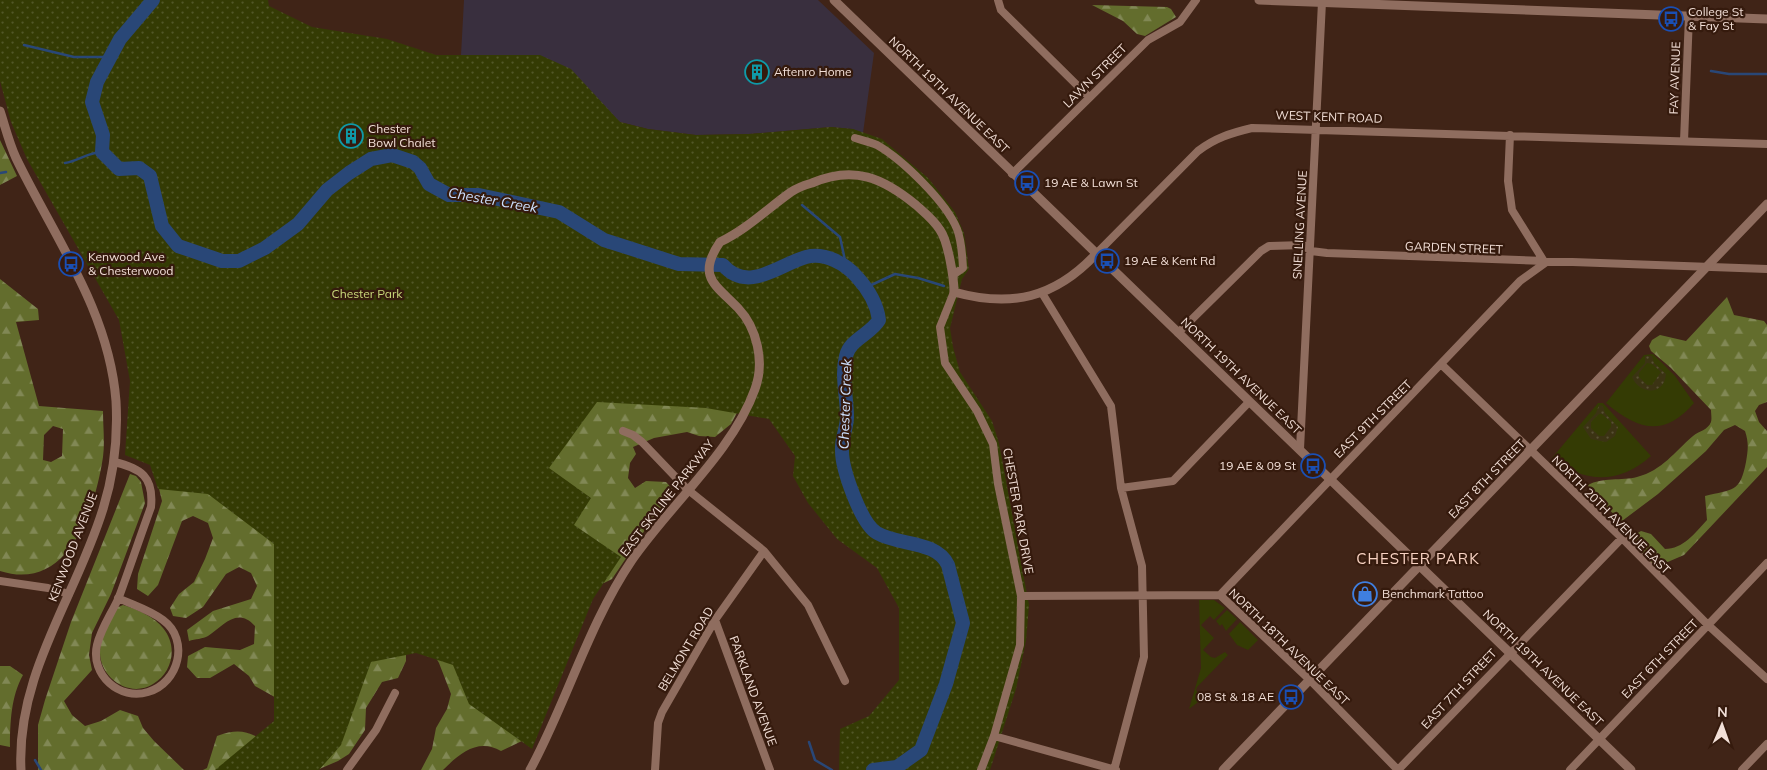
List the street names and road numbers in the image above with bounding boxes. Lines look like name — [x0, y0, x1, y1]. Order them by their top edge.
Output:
street label: NORTH 19TH AVENUE EAST — [886, 33, 1013, 157]
street label: LAWN STREET — [1060, 40, 1130, 111]
street label: FAY AVENUE — [1666, 41, 1683, 115]
street label: WEST KENT ROAD — [1275, 107, 1383, 126]
street label: SNELLING AVENUE — [1289, 170, 1310, 280]
street label: GARDEN STREET — [1405, 238, 1504, 257]
street label: NORTH 19TH AVENUE EAST — [1178, 314, 1305, 438]
street label: EAST 9TH STREET — [1331, 376, 1415, 461]
street label: EAST 8TH STREET — [1445, 435, 1529, 521]
street label: EAST SKYLINE PARKWAY — [616, 436, 717, 559]
street label: CHESTER PARK DRIVE — [1000, 447, 1037, 575]
street label: NORTH 20TH AVENUE EAST — [1549, 452, 1674, 578]
street label: KENWOOD AVENUE — [45, 490, 100, 604]
street label: NORTH 18TH AVENUE EAST — [1226, 585, 1353, 709]
street label: BELMONT ROAD — [654, 604, 717, 694]
street label: NORTH 19TH AVENUE EAST — [1480, 606, 1607, 730]
street label: EAST 6TH STREET — [1618, 615, 1702, 701]
street label: PARKLAND AVENUE — [727, 634, 780, 748]
street label: EAST 7TH STREET — [1418, 645, 1500, 732]

